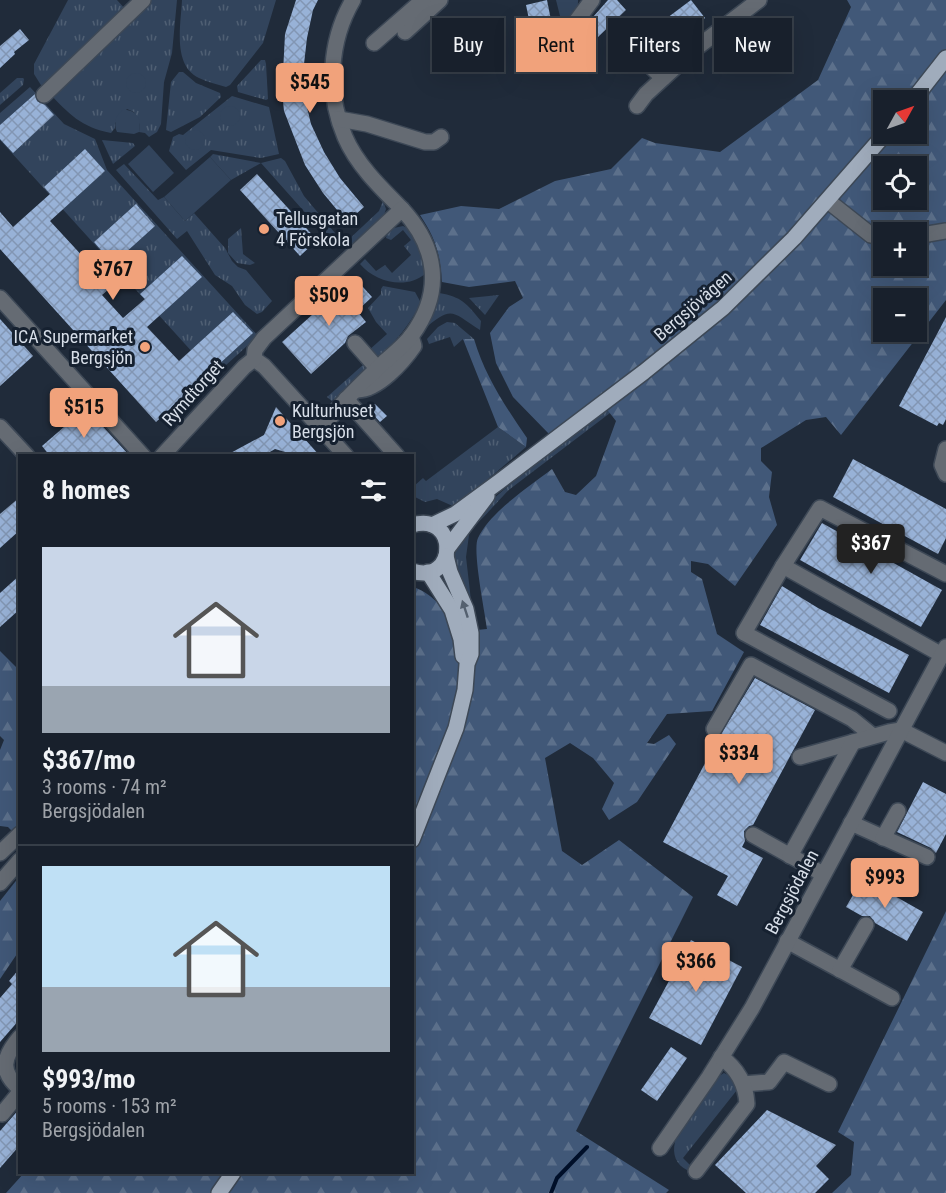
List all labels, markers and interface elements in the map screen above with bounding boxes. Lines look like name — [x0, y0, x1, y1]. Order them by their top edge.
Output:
chip: Buy — [432, 18, 504, 72]
chip: Rent — [516, 18, 596, 72]
chip: Filters — [608, 18, 702, 72]
chip: New — [714, 18, 792, 72]
pin: $545 — [274, 63, 346, 114]
text: $545 — [290, 70, 330, 94]
north arrow — [873, 90, 927, 144]
map controls — [873, 90, 927, 342]
button: locate — [873, 156, 927, 210]
place label: Tellusgatan 4 Förskola — [276, 208, 358, 250]
marker: Tellusgatan 4 Förskola — [257, 222, 271, 236]
button: + — [873, 222, 927, 276]
pin: $767 — [77, 250, 149, 301]
text: $767 — [93, 257, 133, 281]
street label: Bergsjövägen — [650, 266, 736, 345]
pin: $509 — [293, 276, 365, 327]
text: $509 — [309, 283, 349, 307]
button: − — [873, 288, 927, 342]
place label: ICA Supermarket Bergsjön — [14, 326, 133, 368]
marker: ICA Supermarket Bergsjön — [138, 340, 152, 354]
street label: Rymdtorget — [157, 355, 228, 430]
pin: $515 — [48, 388, 120, 439]
text: $515 — [64, 395, 104, 419]
place label: Kulturhuset Bergsjön — [292, 400, 373, 442]
marker: Kulturhuset Bergsjön — [273, 414, 287, 428]
icon: filters — [357, 474, 390, 507]
text: 8 homes — [42, 475, 130, 505]
pin: $367 — [835, 524, 907, 575]
text: $367 — [851, 531, 891, 555]
icon: home — [162, 586, 270, 694]
one-way arrow — [460, 600, 469, 618]
pin: $334 — [703, 734, 775, 785]
text: $334 — [719, 741, 759, 765]
text: $367/mo — [42, 745, 135, 775]
text: 3 rooms · 74 m² — [42, 775, 167, 799]
text: Bergsjödalen — [42, 799, 145, 823]
street label: Bergsjödalen — [761, 846, 823, 938]
pin: $993 — [849, 858, 921, 909]
text: $993 — [865, 865, 905, 889]
icon: home — [162, 905, 270, 1013]
pin: $366 — [660, 942, 732, 993]
text: $366 — [676, 949, 716, 973]
text: $993/mo — [42, 1064, 135, 1094]
text: 5 rooms · 153 m² — [42, 1094, 177, 1118]
text: Bergsjödalen — [42, 1118, 145, 1142]

